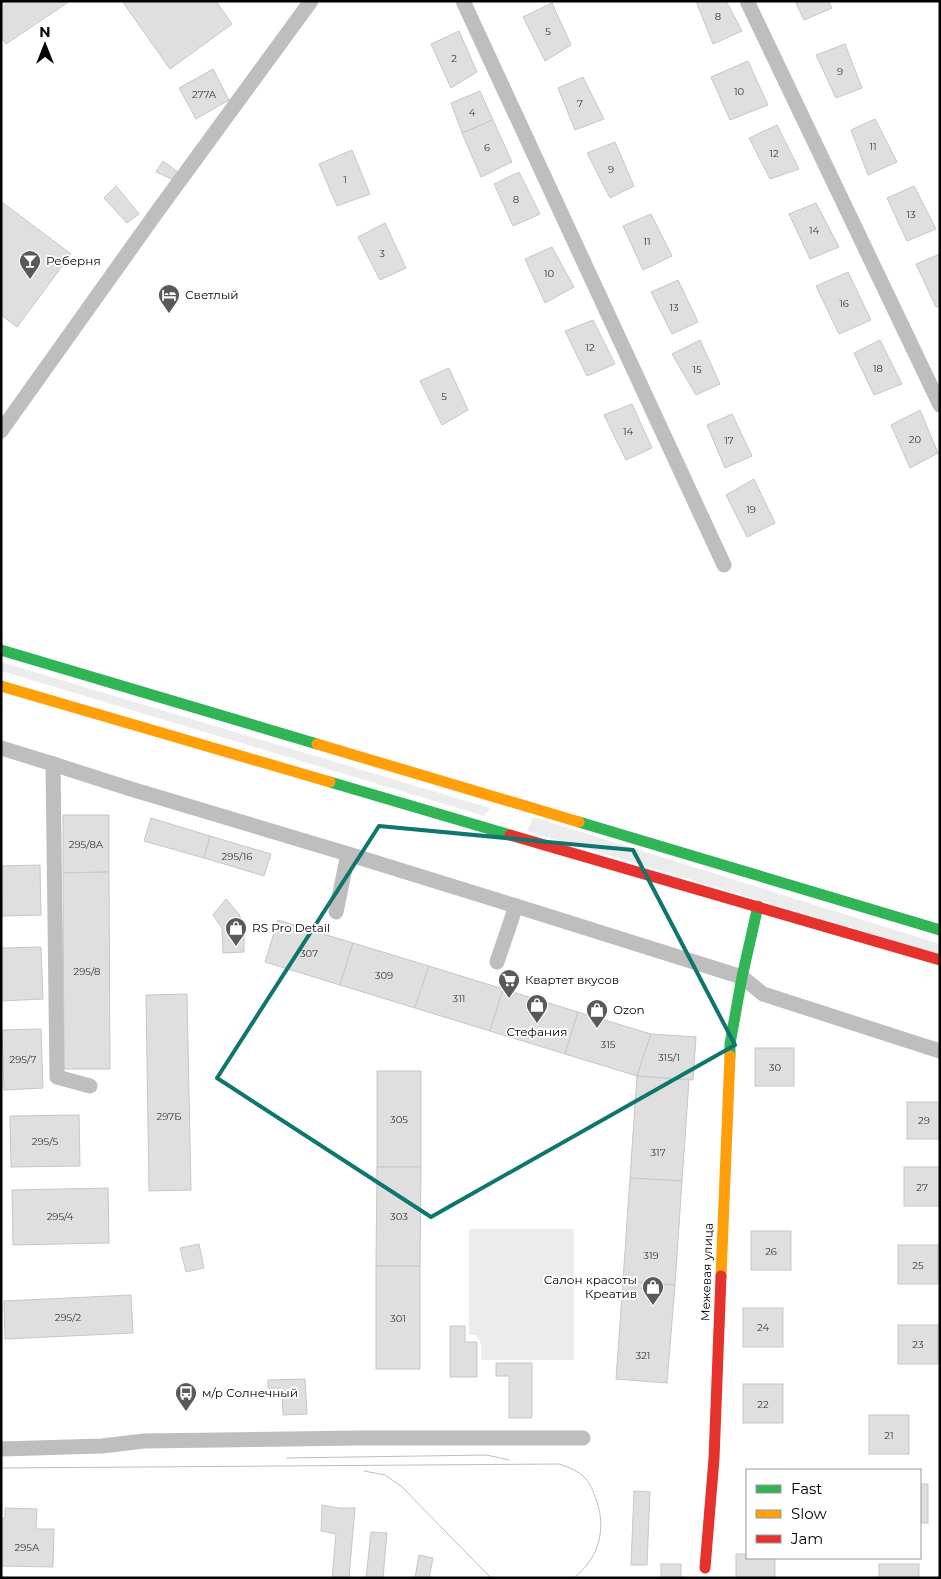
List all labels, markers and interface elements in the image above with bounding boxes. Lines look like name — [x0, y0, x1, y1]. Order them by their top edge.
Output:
house number: 8 — [715, 10, 721, 23]
north arrow — [20, 20, 70, 70]
text: N — [39, 23, 51, 41]
house number: 5 — [545, 25, 551, 38]
house number: 2 — [451, 52, 457, 65]
house number: 9 — [837, 65, 843, 78]
house number: 10 — [734, 85, 744, 98]
house number: 277А — [192, 88, 217, 101]
house number: 7 — [577, 97, 583, 110]
house number: 4 — [469, 106, 476, 119]
house number: 11 — [869, 140, 877, 153]
house number: 6 — [484, 141, 490, 154]
house number: 12 — [769, 147, 779, 160]
house number: 9 — [608, 163, 614, 176]
house number: 1 — [343, 173, 347, 186]
house number: 8 — [513, 193, 519, 206]
house number: 13 — [906, 208, 916, 221]
house number: 14 — [809, 224, 819, 237]
house number: 11 — [643, 235, 651, 248]
house number: 3 — [379, 247, 385, 260]
bar icon: Реберня — [18, 249, 42, 280]
place label: Реберня — [46, 253, 101, 268]
house number: 10 — [544, 267, 554, 280]
hotel icon: Светлый — [157, 283, 181, 314]
place label: Светлый — [185, 287, 239, 302]
house number: 16 — [839, 297, 849, 310]
house number: 13 — [669, 301, 679, 314]
house number: 12 — [585, 341, 595, 354]
house number: 18 — [873, 362, 883, 375]
house number: 15 — [692, 363, 702, 376]
house number: 5 — [441, 390, 447, 403]
house number: 14 — [623, 425, 633, 438]
house number: 20 — [909, 433, 922, 446]
house number: 17 — [724, 434, 734, 447]
house number: 19 — [746, 503, 756, 516]
house number: 295/8А — [69, 838, 104, 851]
house number: 295/16 — [222, 850, 252, 863]
shop icon: RS Pro Detail — [224, 916, 248, 947]
place label: RS Pro Detail — [252, 920, 330, 935]
house number: 307 — [300, 947, 318, 960]
house number: 295/8 — [74, 965, 100, 978]
supermarket icon: Квартет вкусов — [497, 968, 521, 999]
house number: 309 — [375, 969, 393, 982]
place label: Квартет вкусов — [525, 972, 619, 987]
house number: 311 — [453, 992, 465, 1005]
shop icon: Стефания — [525, 993, 549, 1024]
shop icon: Ozon — [585, 998, 609, 1029]
place label: Ozon — [613, 1002, 645, 1017]
place label: Стефания — [506, 1024, 568, 1039]
house number: 315 — [601, 1038, 616, 1051]
house number: 315/1 — [658, 1051, 680, 1064]
house number: 295/7 — [10, 1053, 37, 1066]
house number: 30 — [769, 1061, 782, 1074]
house number: 297Б — [157, 1110, 181, 1123]
house number: 305 — [390, 1113, 408, 1126]
house number: 29 — [918, 1114, 930, 1127]
house number: 295/5 — [32, 1135, 59, 1148]
house number: 317 — [650, 1146, 666, 1159]
house number: 27 — [916, 1181, 928, 1194]
house number: 295/4 — [47, 1210, 74, 1223]
house number: 303 — [390, 1210, 408, 1223]
street label: Межевая улица — [697, 1223, 716, 1321]
house number: 26 — [765, 1245, 777, 1258]
house number: 319 — [643, 1249, 659, 1262]
house number: 25 — [912, 1259, 924, 1272]
place label: Салон красоты Креатив — [544, 1272, 637, 1301]
shop icon: Салон красоты Креатив — [641, 1275, 665, 1306]
house number: 295/2 — [55, 1311, 82, 1324]
house number: 301 — [390, 1312, 406, 1325]
house number: 24 — [757, 1321, 769, 1334]
house number: 23 — [912, 1338, 924, 1351]
house number: 321 — [636, 1349, 650, 1362]
bus stop icon: м/р Солнечный — [174, 1381, 198, 1412]
place label: м/р Солнечный — [202, 1385, 298, 1400]
house number: 22 — [757, 1398, 769, 1411]
house number: 21 — [884, 1429, 894, 1442]
legend — [746, 1469, 921, 1559]
text: Fast — [791, 1479, 822, 1498]
text: Slow — [791, 1504, 827, 1523]
text: Jam — [790, 1529, 823, 1548]
house number: 295А — [15, 1541, 40, 1554]

